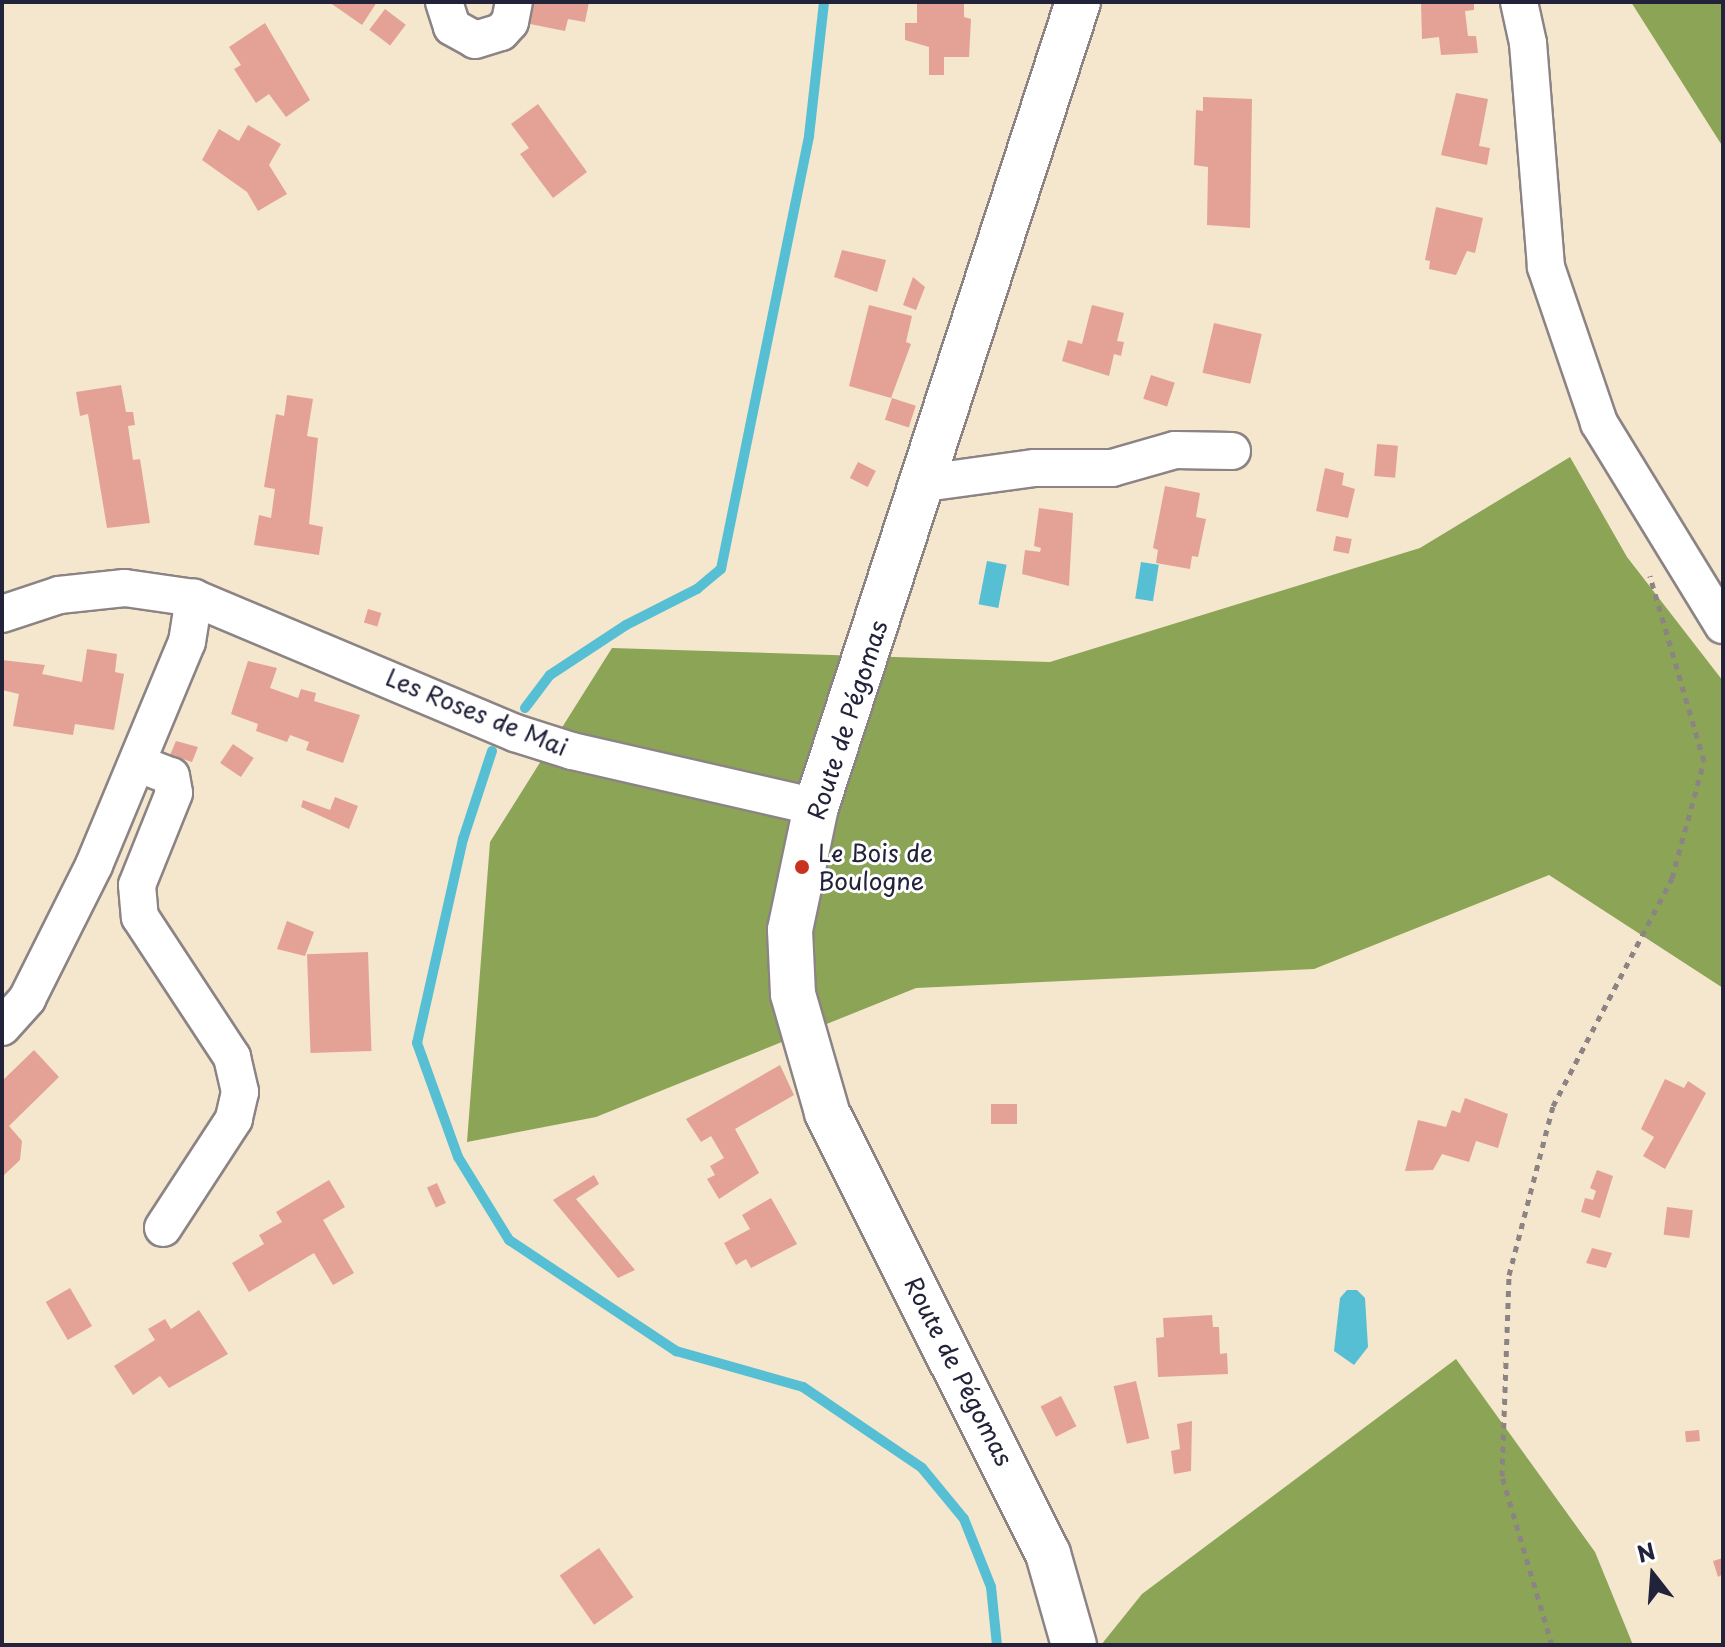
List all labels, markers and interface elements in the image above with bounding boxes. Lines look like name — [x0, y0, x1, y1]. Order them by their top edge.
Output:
street label: Route de Pégomas — [801, 616, 893, 824]
street label: Les Roses de Mai — [381, 662, 573, 762]
place label: Le Bois de Boulogne — [818, 839, 935, 895]
marker: Le Bois de Boulogne — [793, 858, 811, 876]
street label: Route de Pégomas — [899, 1271, 1019, 1471]
text: N — [1633, 1533, 1659, 1570]
north arrow — [1613, 1535, 1693, 1615]

